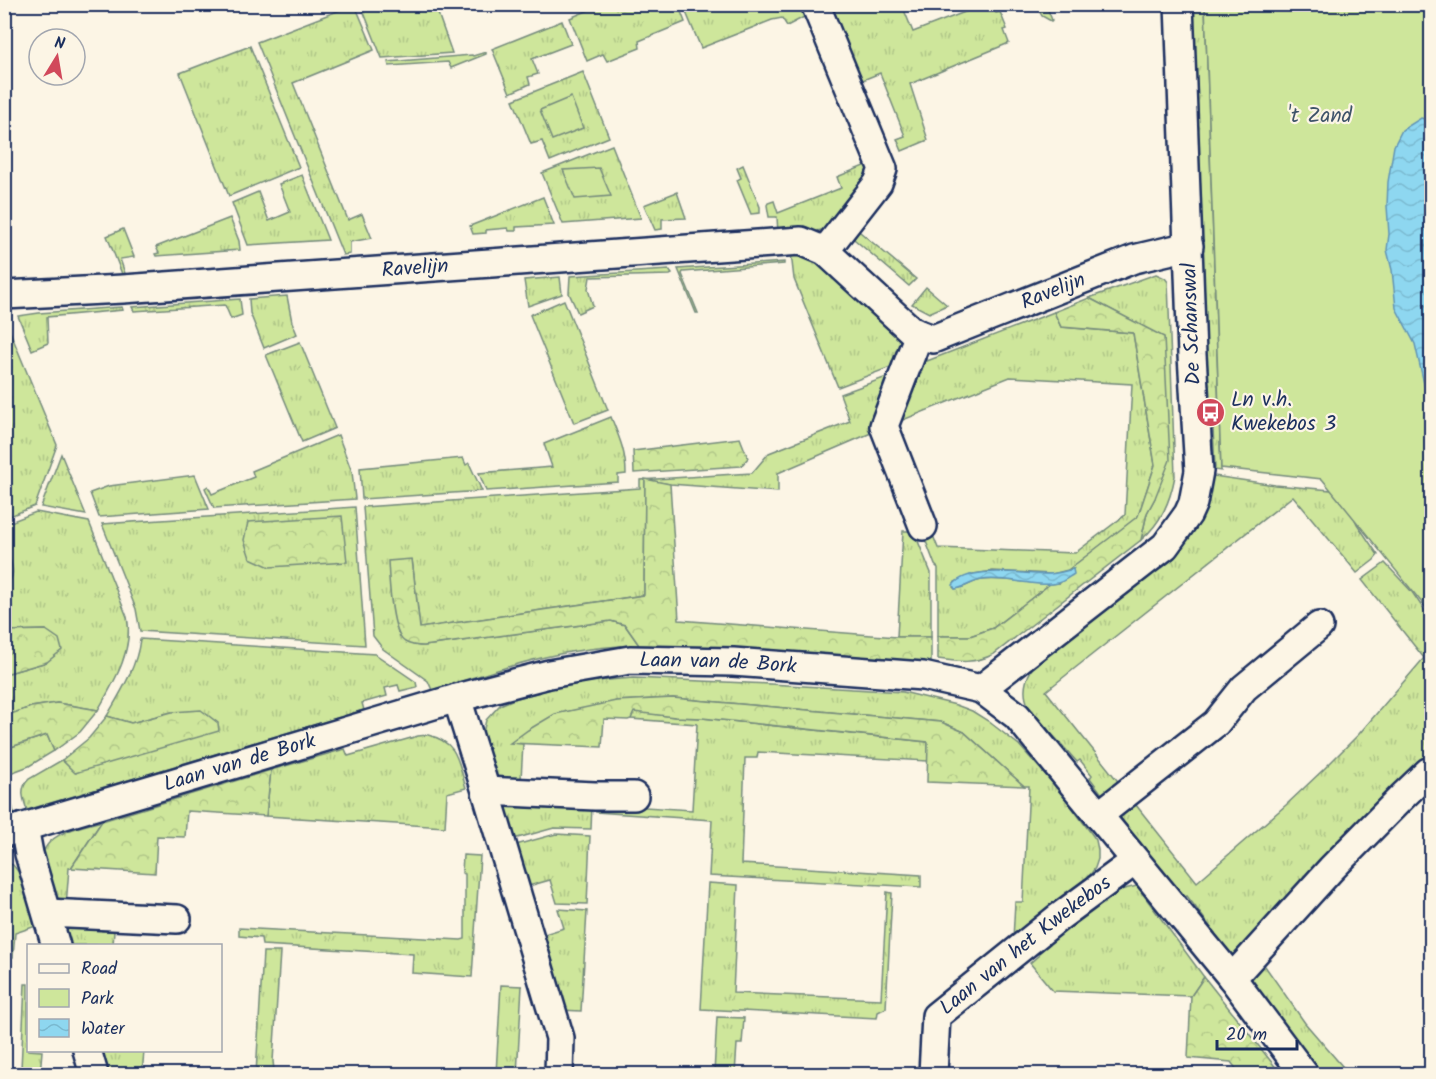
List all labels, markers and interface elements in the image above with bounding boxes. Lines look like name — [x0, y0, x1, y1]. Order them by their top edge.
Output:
north arrow — [27, 27, 87, 87]
text: N — [52, 31, 67, 57]
park label: 't Zand — [1288, 100, 1353, 133]
street label: Ravelijn — [380, 249, 450, 287]
street label: De Schanswal — [1173, 262, 1211, 386]
street label: Ravelijn — [1016, 263, 1090, 319]
place label: Ln v.h. Kwekebos 3 — [1231, 384, 1336, 441]
bus stop icon: Ln v.h. Kwekebos 3 — [1194, 396, 1226, 428]
street label: Laan van de Bork — [639, 644, 798, 683]
street label: Laan van de Bork — [160, 724, 320, 801]
street label: Laan van het Kwekebos — [932, 867, 1118, 1024]
legend — [27, 944, 222, 1052]
text: Road — [81, 955, 118, 984]
text: Park — [81, 985, 114, 1014]
scale bar — [1217, 1013, 1296, 1051]
text: Water — [81, 1015, 126, 1044]
text: 20 m — [1226, 1021, 1267, 1050]

